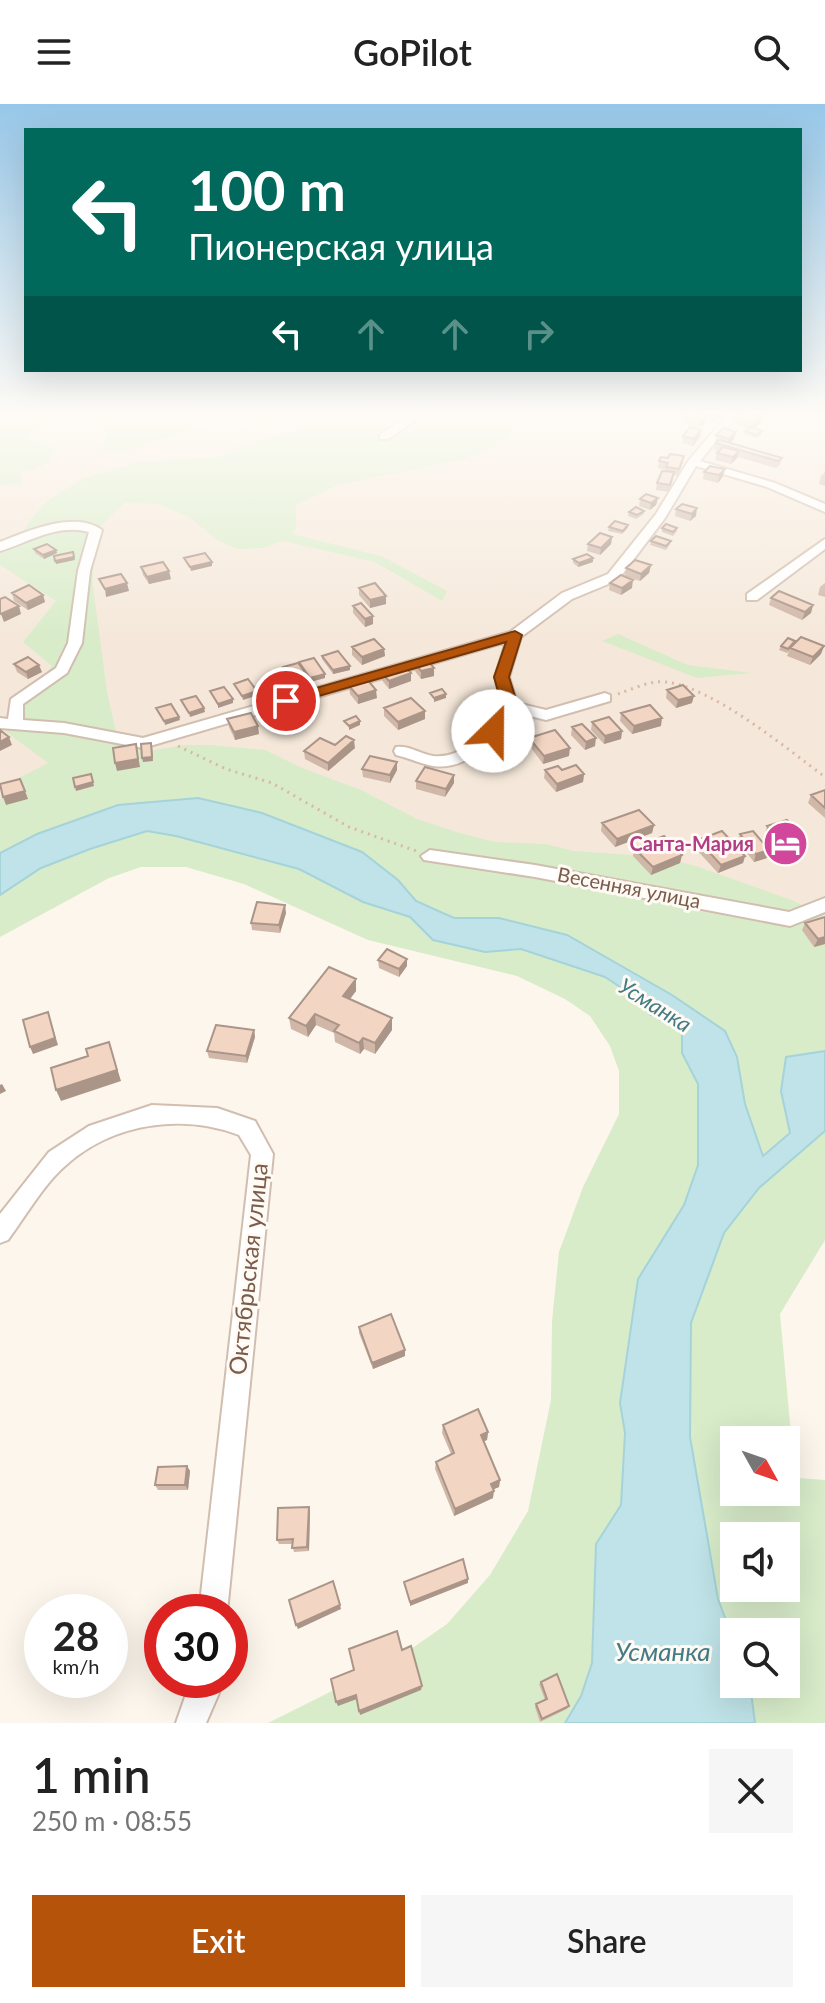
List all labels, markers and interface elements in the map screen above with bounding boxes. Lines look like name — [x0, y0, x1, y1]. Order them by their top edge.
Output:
icon: menu — [32, 30, 76, 74]
text: GoPilot — [353, 30, 472, 74]
icon: search — [749, 30, 793, 74]
text: 100 m — [188, 156, 346, 223]
icon: left — [56, 160, 160, 264]
text: Пионерская улица — [188, 224, 494, 268]
icon: left — [265, 312, 309, 356]
icon: ahead — [349, 312, 393, 356]
icon: ahead — [433, 312, 477, 356]
icon: right — [517, 312, 561, 356]
pin — [252, 667, 320, 735]
icon: arrive — [264, 679, 308, 723]
position arrow — [451, 689, 535, 773]
hotel icon: Санта-Мария — [761, 820, 809, 868]
place label: Санта-Мария — [629, 831, 754, 855]
street label: Весенняя улица — [556, 861, 703, 913]
water label: Усманка — [614, 972, 697, 1037]
street label: Октябрьская улица — [222, 1161, 273, 1376]
north arrow — [720, 1426, 800, 1506]
map controls — [720, 1426, 800, 1698]
button: sound — [720, 1522, 800, 1602]
speed limit sign: 30 — [144, 1594, 248, 1698]
text: 28 — [53, 1612, 99, 1660]
button: search — [720, 1618, 800, 1698]
water label: Усманка — [615, 1635, 711, 1667]
text: km/h — [53, 1654, 99, 1678]
text: 1 min — [32, 1746, 150, 1803]
button: close — [709, 1749, 793, 1833]
text: 250 m · 08:55 — [32, 1805, 192, 1837]
button: Exit — [32, 1895, 405, 1987]
button: Share — [421, 1895, 793, 1987]

